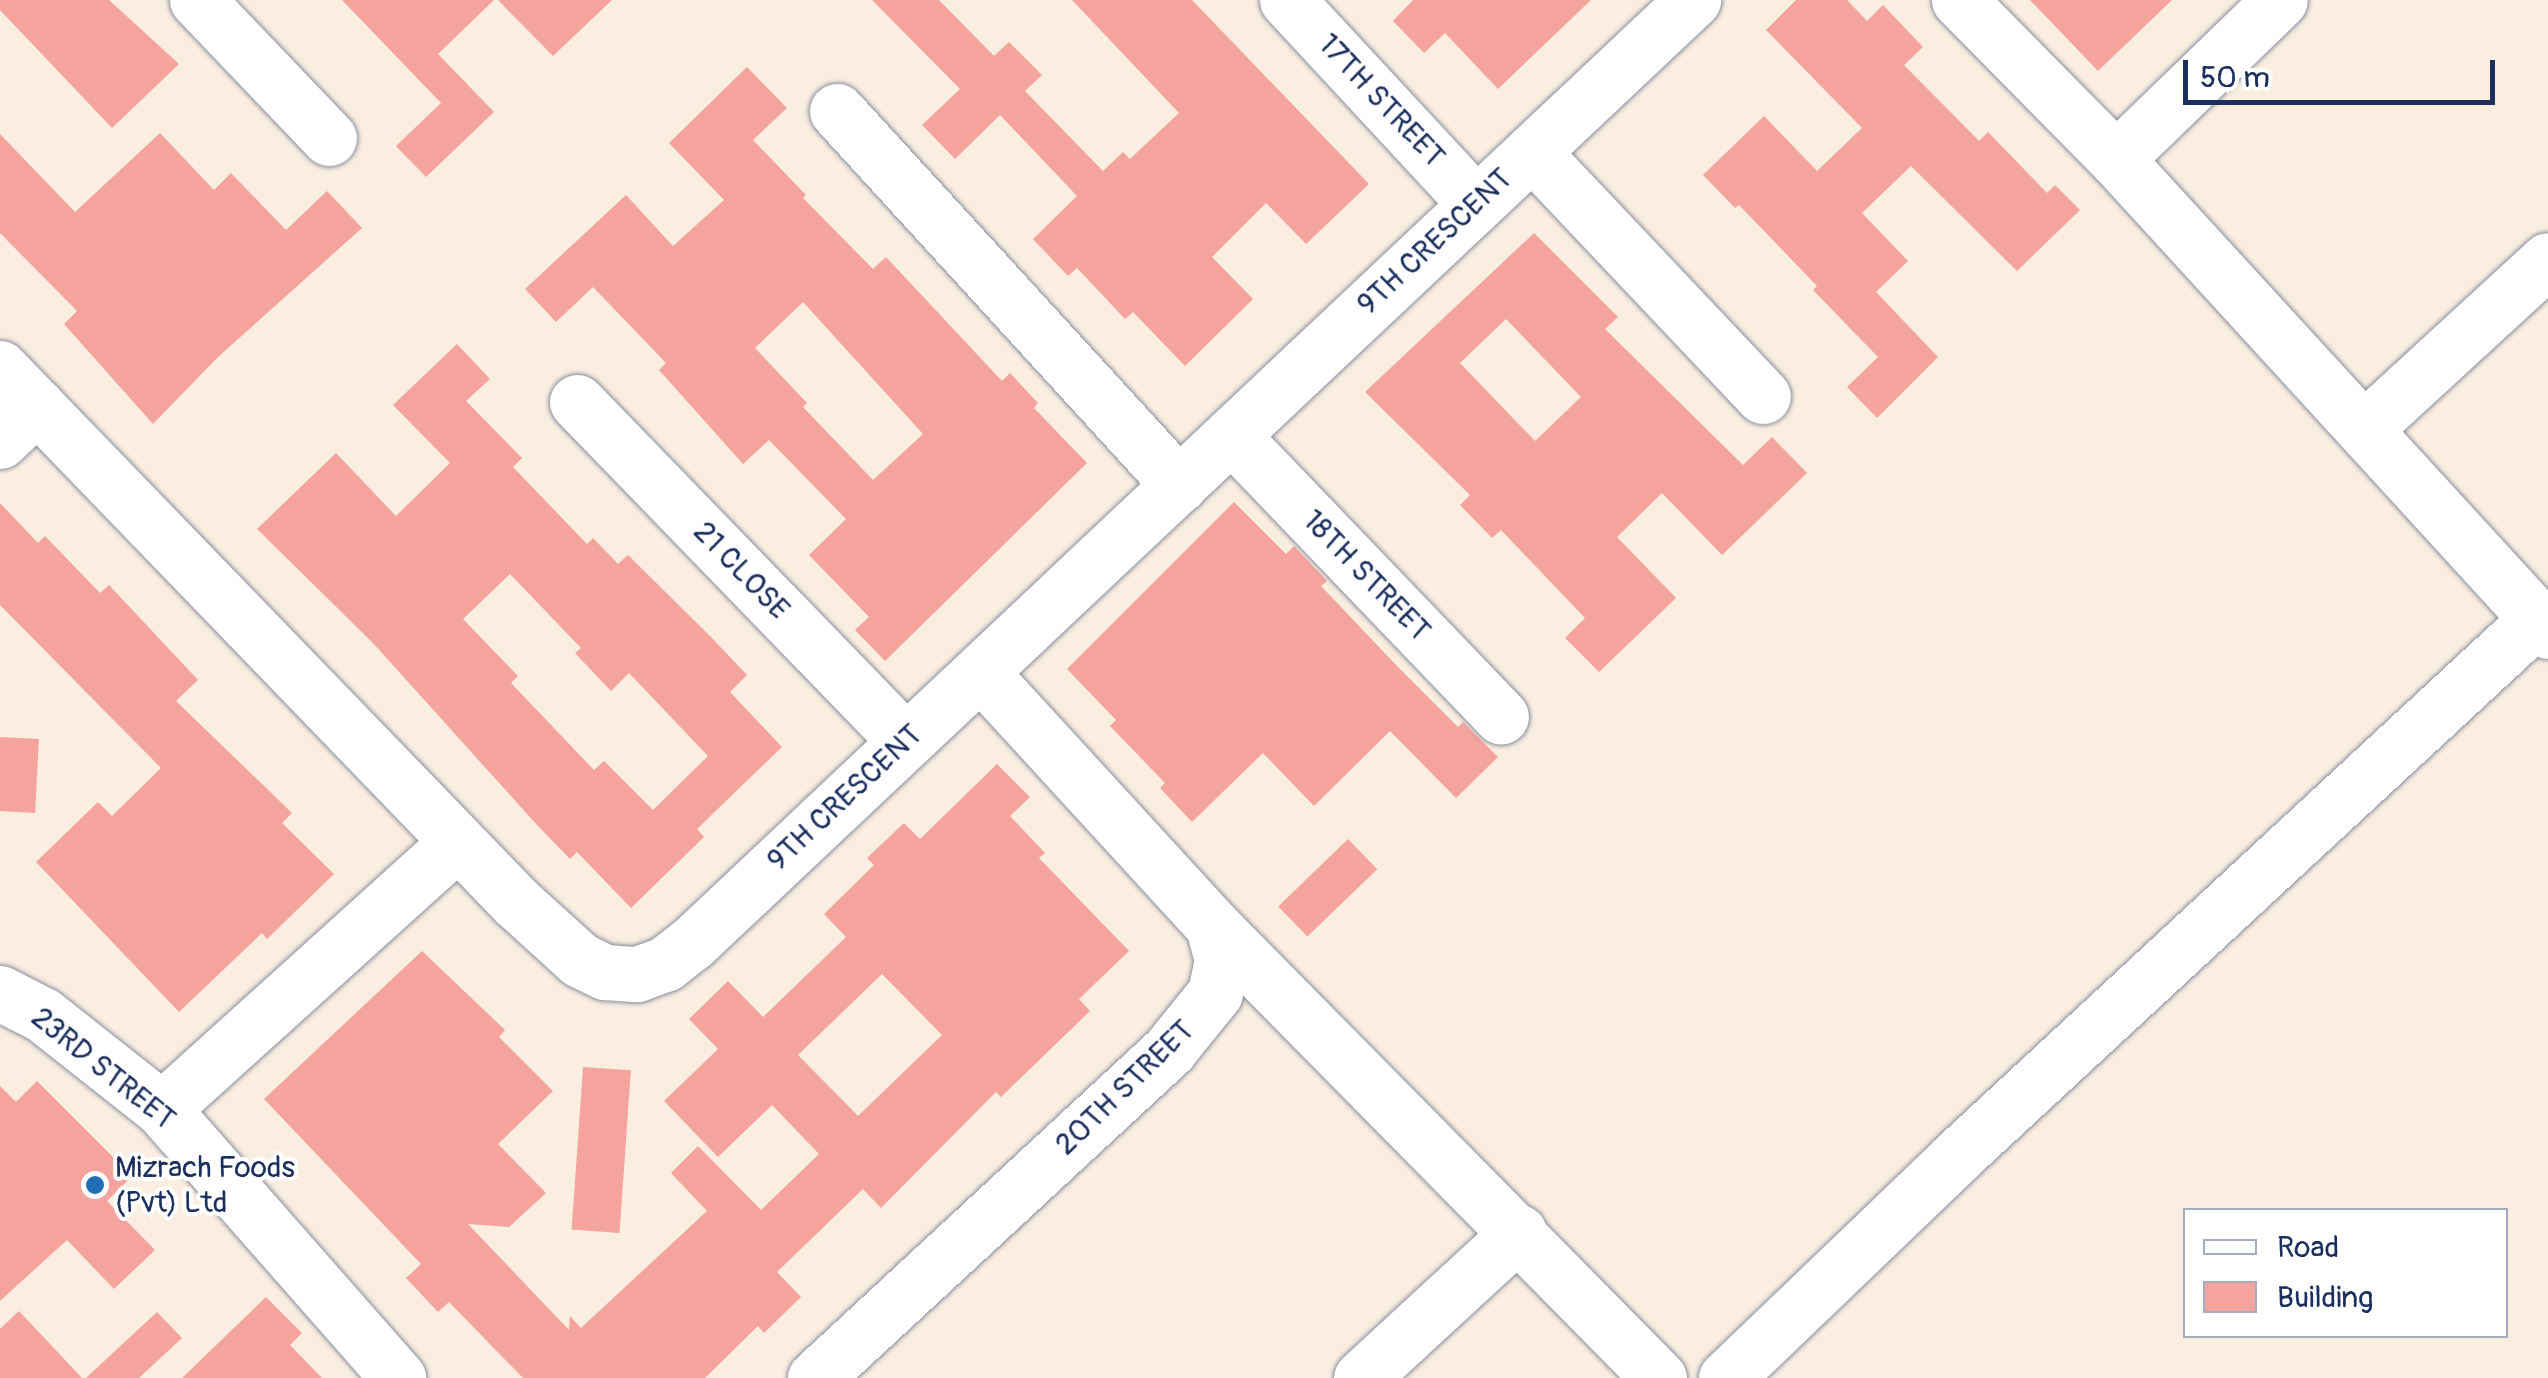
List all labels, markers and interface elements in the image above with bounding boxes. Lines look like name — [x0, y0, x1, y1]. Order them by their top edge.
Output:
street label: 17TH STREET — [1310, 27, 1452, 175]
scale bar — [2188, 40, 2500, 102]
text: 50 m — [2200, 59, 2270, 96]
street label: 9TH CRESCENT — [1350, 161, 1520, 323]
street label: 18TH STREET — [1295, 503, 1437, 649]
street label: 21 CLOSE — [685, 514, 797, 628]
street label: 9TH CRESCENT — [760, 717, 930, 879]
street label: 23RD STREET — [24, 1000, 182, 1138]
street label: 20TH STREET — [1048, 1013, 1202, 1163]
place label: Mizrach Foods (Pvt) Ltd — [115, 1150, 295, 1220]
marker: Mizrach Foods (Pvt) Ltd — [84, 1174, 106, 1196]
legend — [2183, 1208, 2508, 1338]
text: Road — [2277, 1229, 2339, 1266]
text: Building — [2277, 1279, 2373, 1316]

